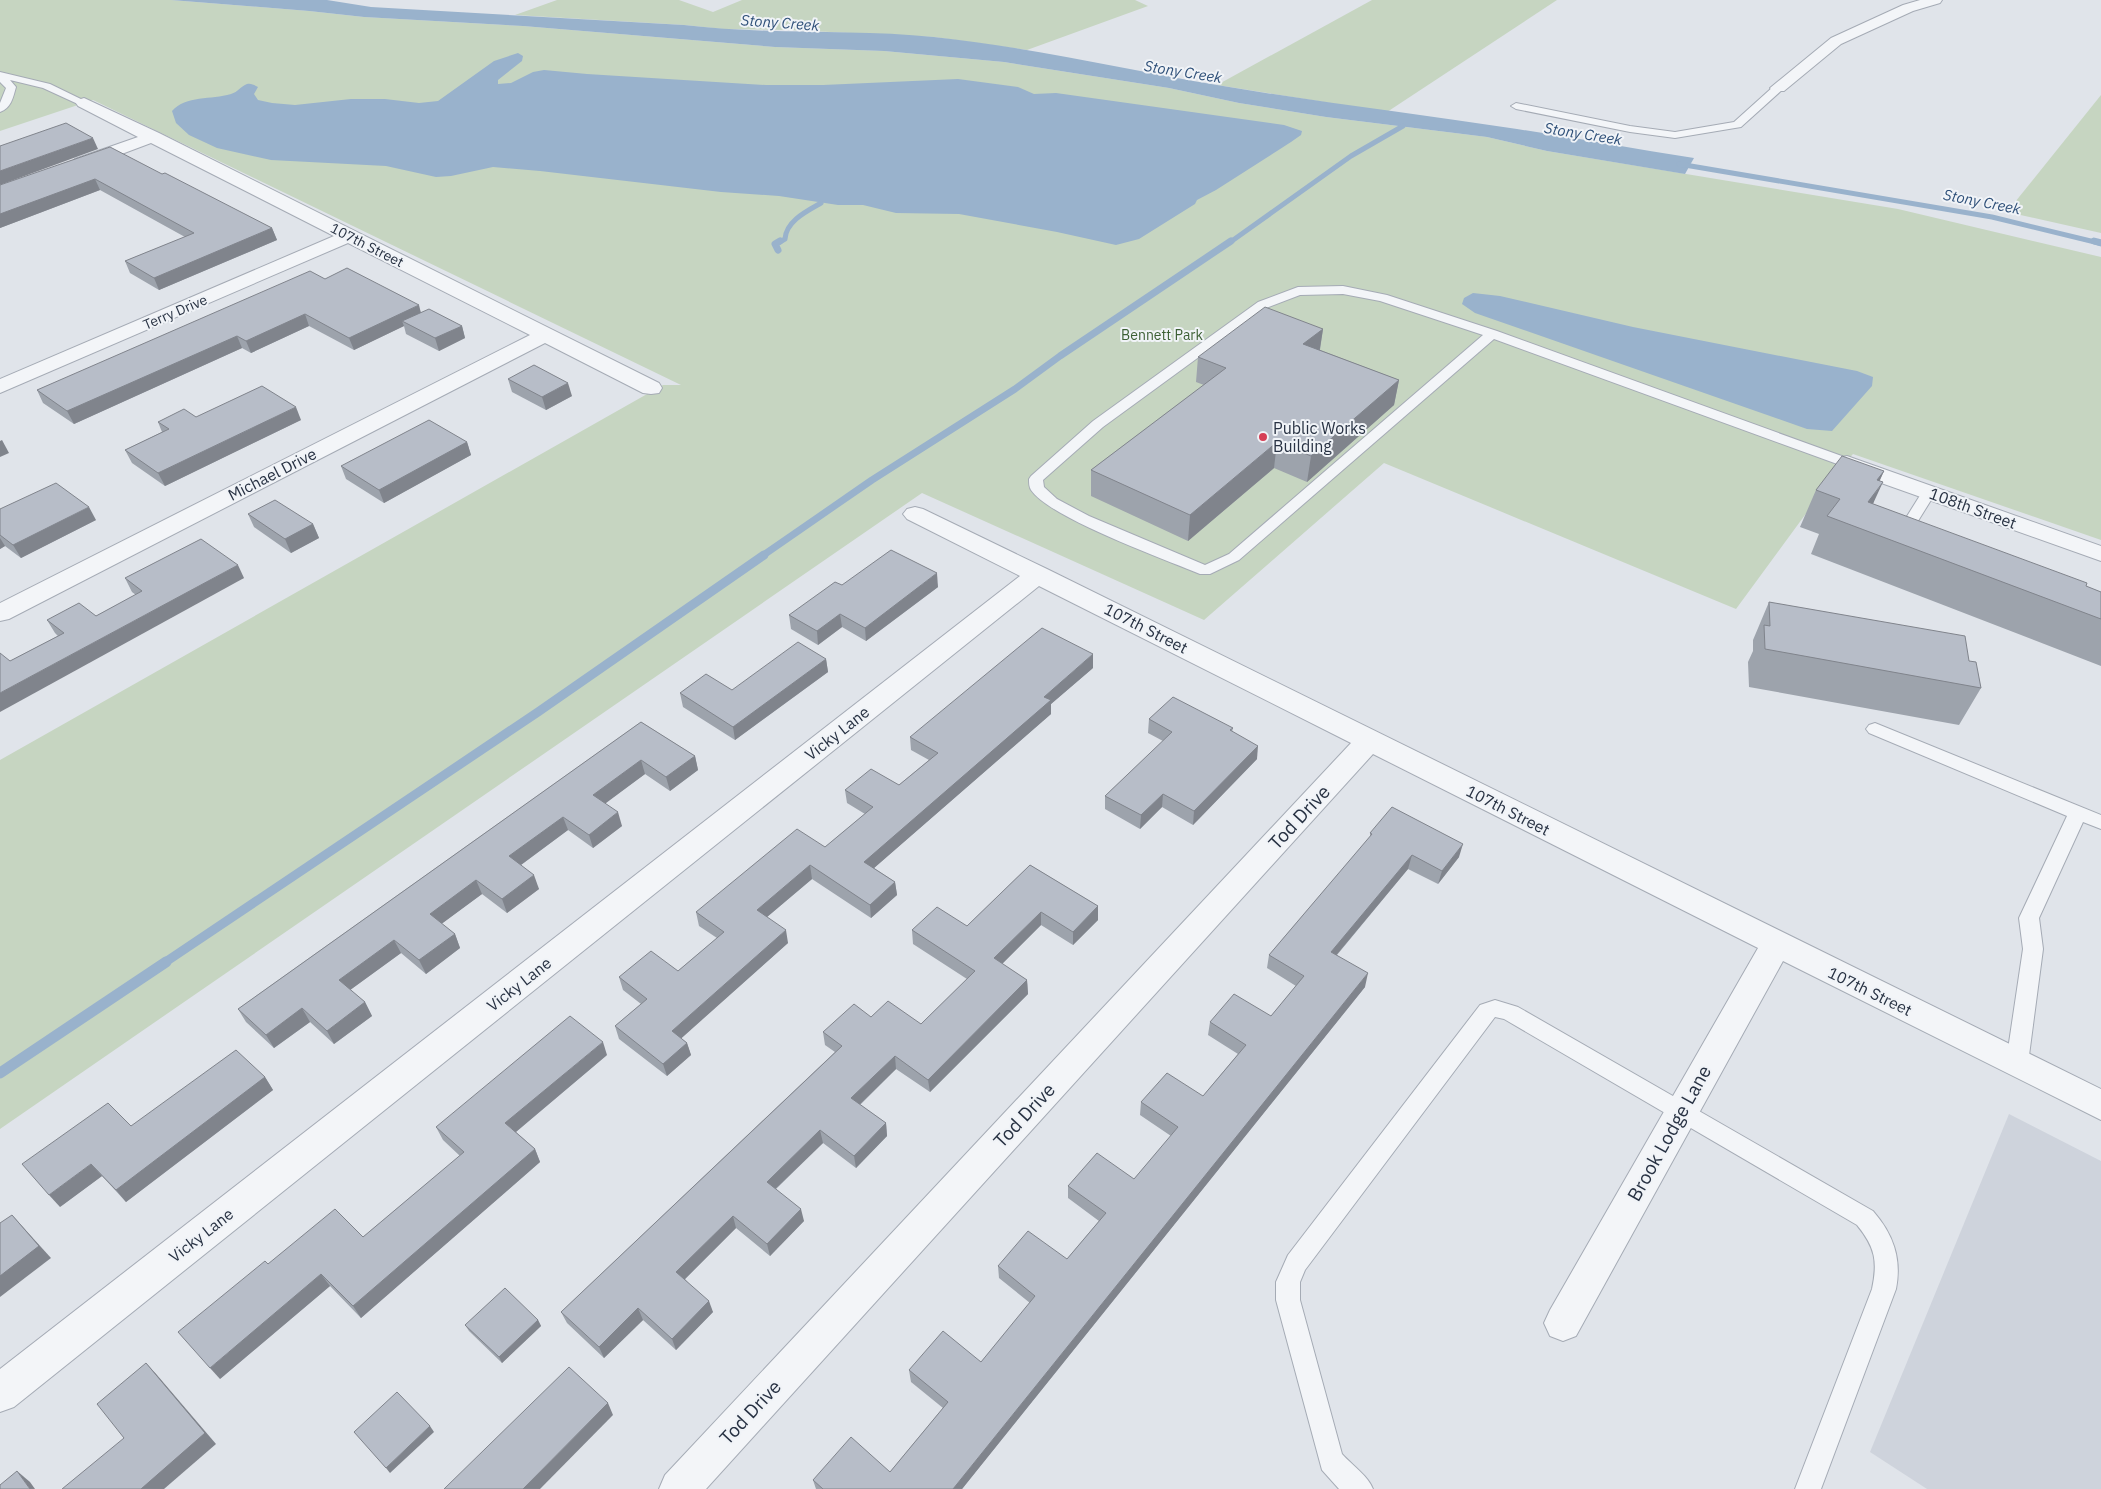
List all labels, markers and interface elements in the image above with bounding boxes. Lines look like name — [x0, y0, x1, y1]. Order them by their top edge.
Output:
water label: Stony Creek — [740, 10, 820, 35]
water label: Stony Creek — [1143, 56, 1223, 87]
water label: Stony Creek — [1543, 118, 1623, 149]
water label: Stony Creek — [1942, 185, 2023, 218]
street label: 107th Street — [327, 219, 407, 271]
street label: Terry Drive — [140, 290, 210, 334]
park label: Bennett Park — [1121, 326, 1203, 344]
place label: Public Works Building — [1273, 418, 1366, 456]
marker: Public Works Building — [1257, 431, 1269, 443]
street label: Michael Drive — [224, 443, 320, 505]
street label: 108th Street — [1927, 483, 2019, 533]
street label: 107th Street — [1101, 598, 1191, 658]
street label: Vicky Lane — [801, 701, 873, 764]
street label: Tod Drive — [1263, 780, 1335, 854]
street label: 107th Street — [1463, 780, 1553, 840]
street label: Vicky Lane — [483, 952, 555, 1015]
street label: 107th Street — [1825, 962, 1915, 1020]
street label: Brook Lodge Lane — [1622, 1061, 1716, 1205]
street label: Tod Drive — [988, 1078, 1060, 1152]
street label: Vicky Lane — [165, 1203, 237, 1266]
street label: Tod Drive — [714, 1375, 786, 1449]

